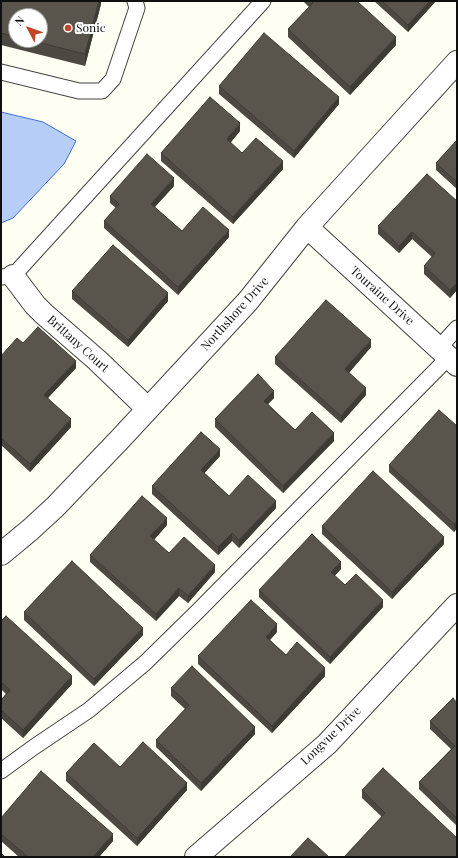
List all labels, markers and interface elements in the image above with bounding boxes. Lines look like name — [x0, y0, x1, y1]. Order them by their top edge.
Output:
north arrow — [8, 8, 48, 48]
text: N — [11, 13, 28, 28]
place label: Sonic — [76, 21, 106, 35]
marker: Sonic — [63, 23, 73, 33]
street label: Touraine Drive — [347, 264, 417, 328]
street label: Northshore Drive — [198, 274, 272, 354]
street label: Brittany Court — [44, 313, 112, 375]
street label: Longvue Drive — [298, 704, 364, 768]

